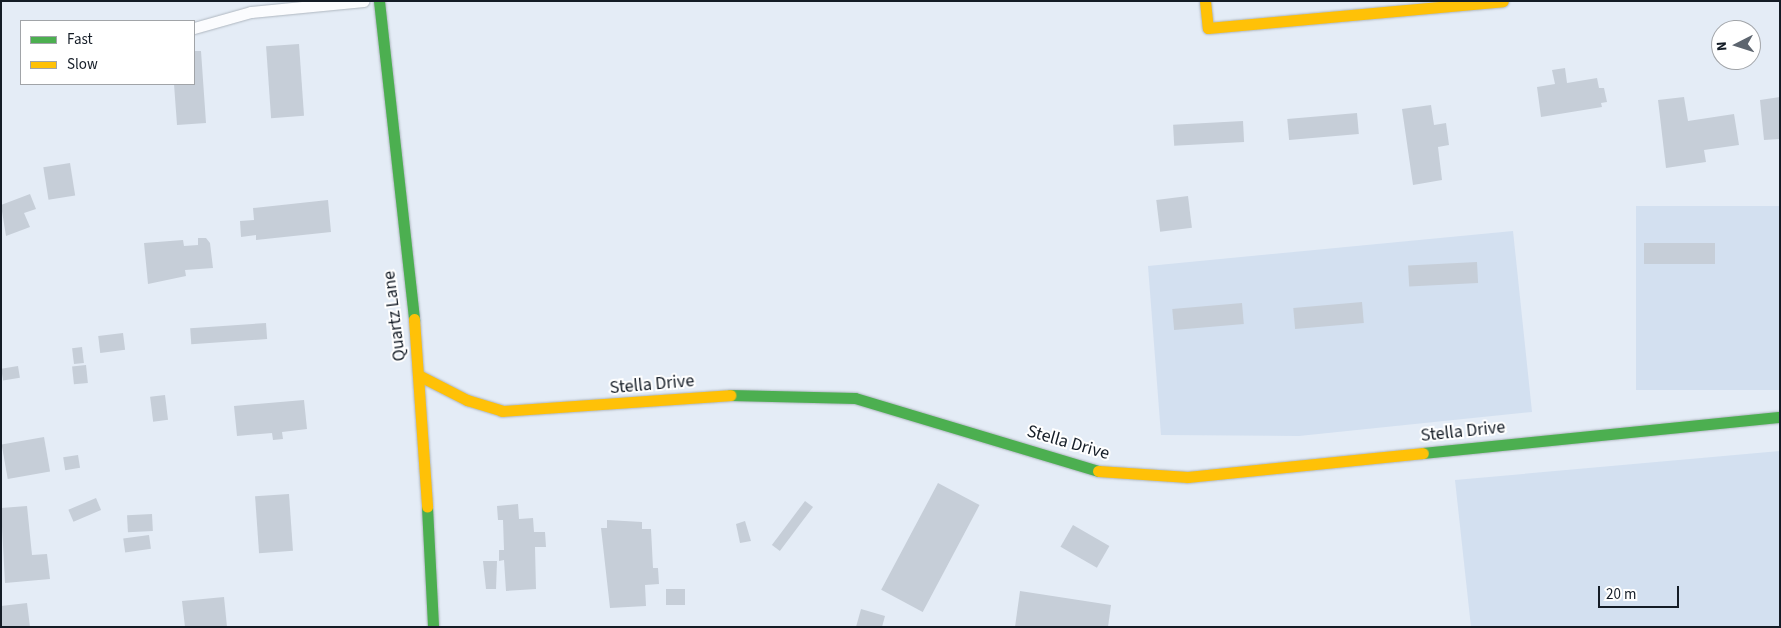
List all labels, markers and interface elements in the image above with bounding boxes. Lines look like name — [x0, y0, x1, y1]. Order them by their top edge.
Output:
legend — [20, 20, 195, 85]
north arrow — [1711, 20, 1761, 70]
text: Fast — [67, 29, 93, 50]
text: N — [1712, 41, 1732, 52]
text: Slow — [67, 54, 98, 75]
street label: Quartz Lane — [379, 270, 411, 362]
street label: Stella Drive — [609, 371, 695, 399]
street label: Stella Drive — [1420, 417, 1506, 447]
street label: Stella Drive — [1024, 421, 1112, 465]
scale bar — [1601, 576, 1682, 608]
text: 20 m — [1606, 584, 1636, 605]

